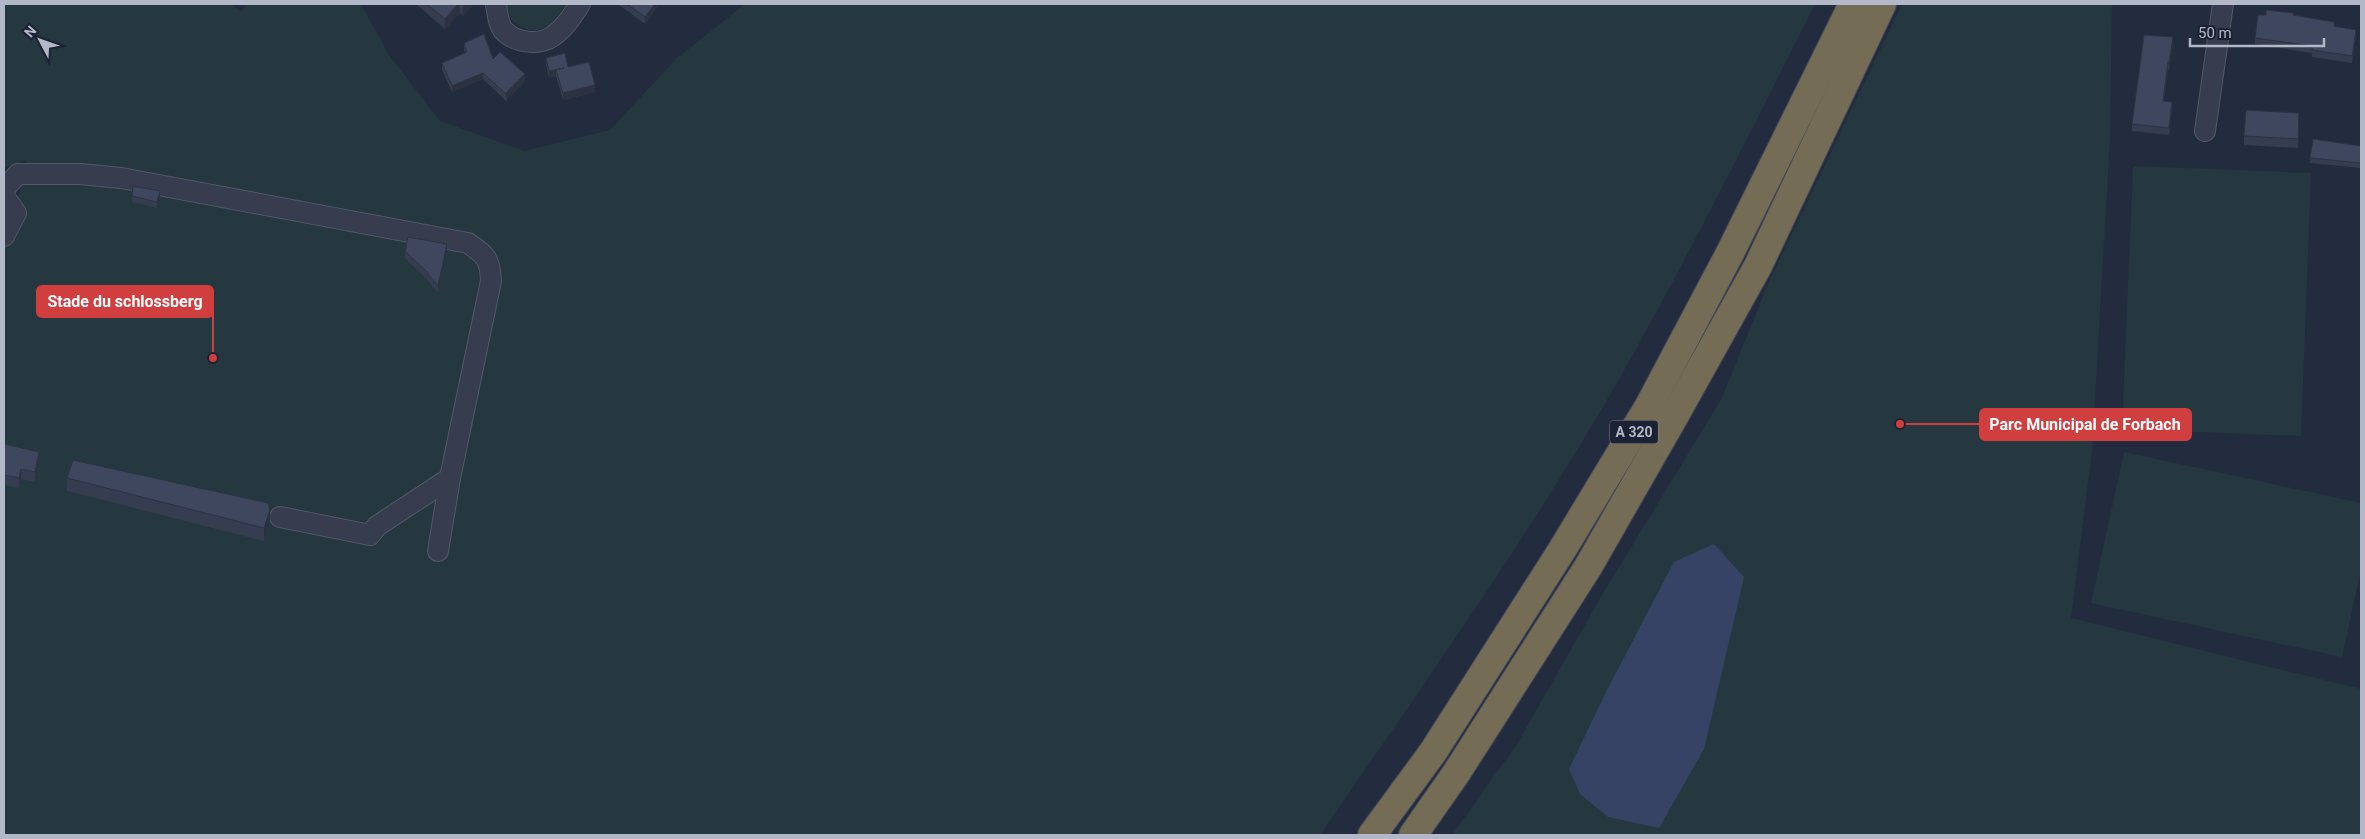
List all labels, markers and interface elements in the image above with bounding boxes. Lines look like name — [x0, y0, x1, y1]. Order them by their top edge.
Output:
north arrow — [15, 15, 65, 65]
scale bar — [2190, 15, 2324, 47]
text: N — [21, 22, 39, 40]
text: 50 m — [2198, 24, 2232, 42]
callout: Stade du schlossberg — [37, 286, 213, 317]
text: Stade du schlossberg — [47, 292, 203, 311]
callout: Parc Municipal de Forbach — [1980, 409, 2191, 440]
text: Parc Municipal de Forbach — [1989, 415, 2181, 434]
road number: A 320 — [1610, 421, 1658, 444]

